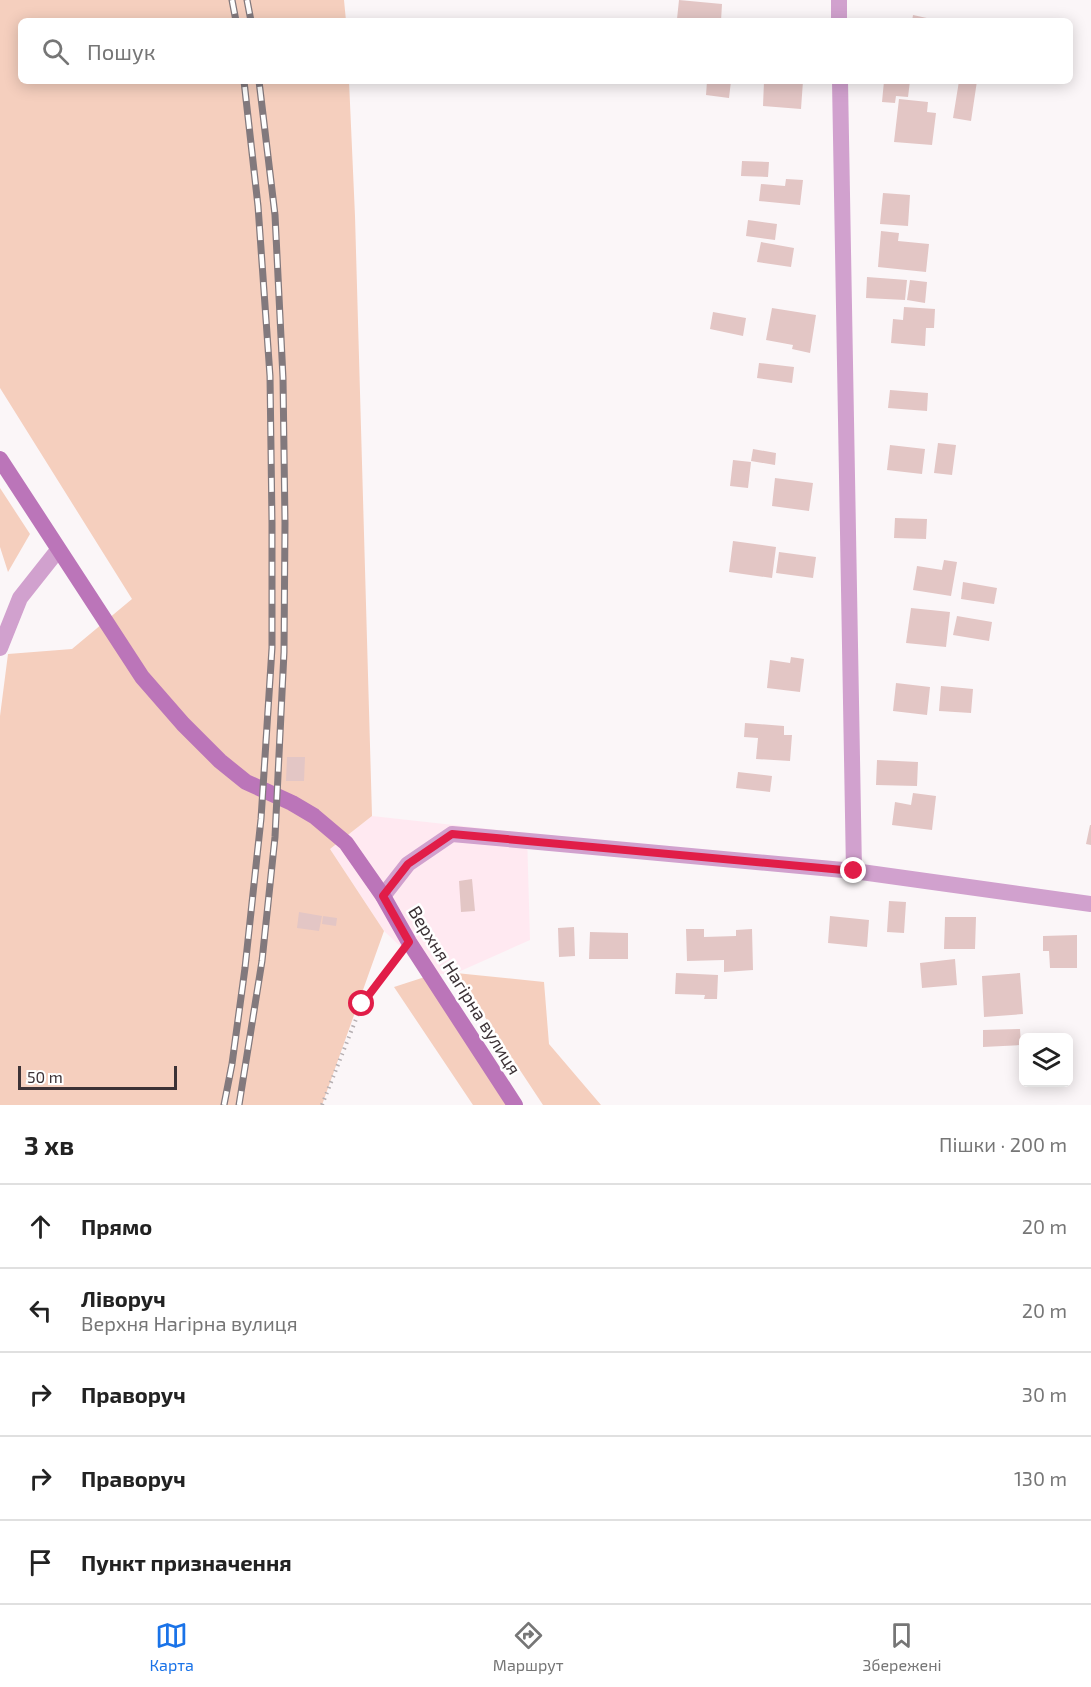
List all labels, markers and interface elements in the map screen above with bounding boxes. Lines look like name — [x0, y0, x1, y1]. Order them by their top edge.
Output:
search box — [18, 18, 1073, 84]
icon: search — [39, 35, 72, 68]
text: Пошук — [87, 38, 156, 64]
route end — [840, 857, 866, 883]
street label: Верхня Нагірна вулиця — [404, 902, 526, 1078]
route start — [348, 990, 374, 1016]
map controls — [1019, 1033, 1073, 1087]
button: layers — [1019, 1033, 1073, 1087]
scale bar — [18, 1063, 177, 1090]
text: 50 m — [27, 1067, 63, 1086]
text: 3 хв — [24, 1129, 74, 1160]
text: Пішки · 200 m — [939, 1132, 1067, 1156]
icon: ahead — [24, 1210, 57, 1243]
text: Прямо — [81, 1213, 152, 1239]
text: 20 m — [1022, 1214, 1067, 1238]
text: Ліворуч — [81, 1285, 166, 1311]
icon: left — [24, 1294, 57, 1327]
text: 20 m — [1022, 1298, 1067, 1322]
text: Верхня Нагірна вулиця — [81, 1311, 298, 1335]
icon: right — [24, 1378, 57, 1411]
text: Праворуч — [81, 1381, 186, 1407]
text: 30 m — [1022, 1382, 1067, 1406]
icon: right — [24, 1462, 57, 1495]
text: Праворуч — [81, 1465, 186, 1491]
text: 130 m — [1014, 1466, 1067, 1490]
icon: arrive — [24, 1546, 57, 1579]
text: Пункт призначення — [81, 1549, 292, 1575]
tab: Карта — [149, 1619, 194, 1674]
tab: Маршрут — [493, 1619, 564, 1674]
tab: Збережені — [862, 1619, 942, 1674]

